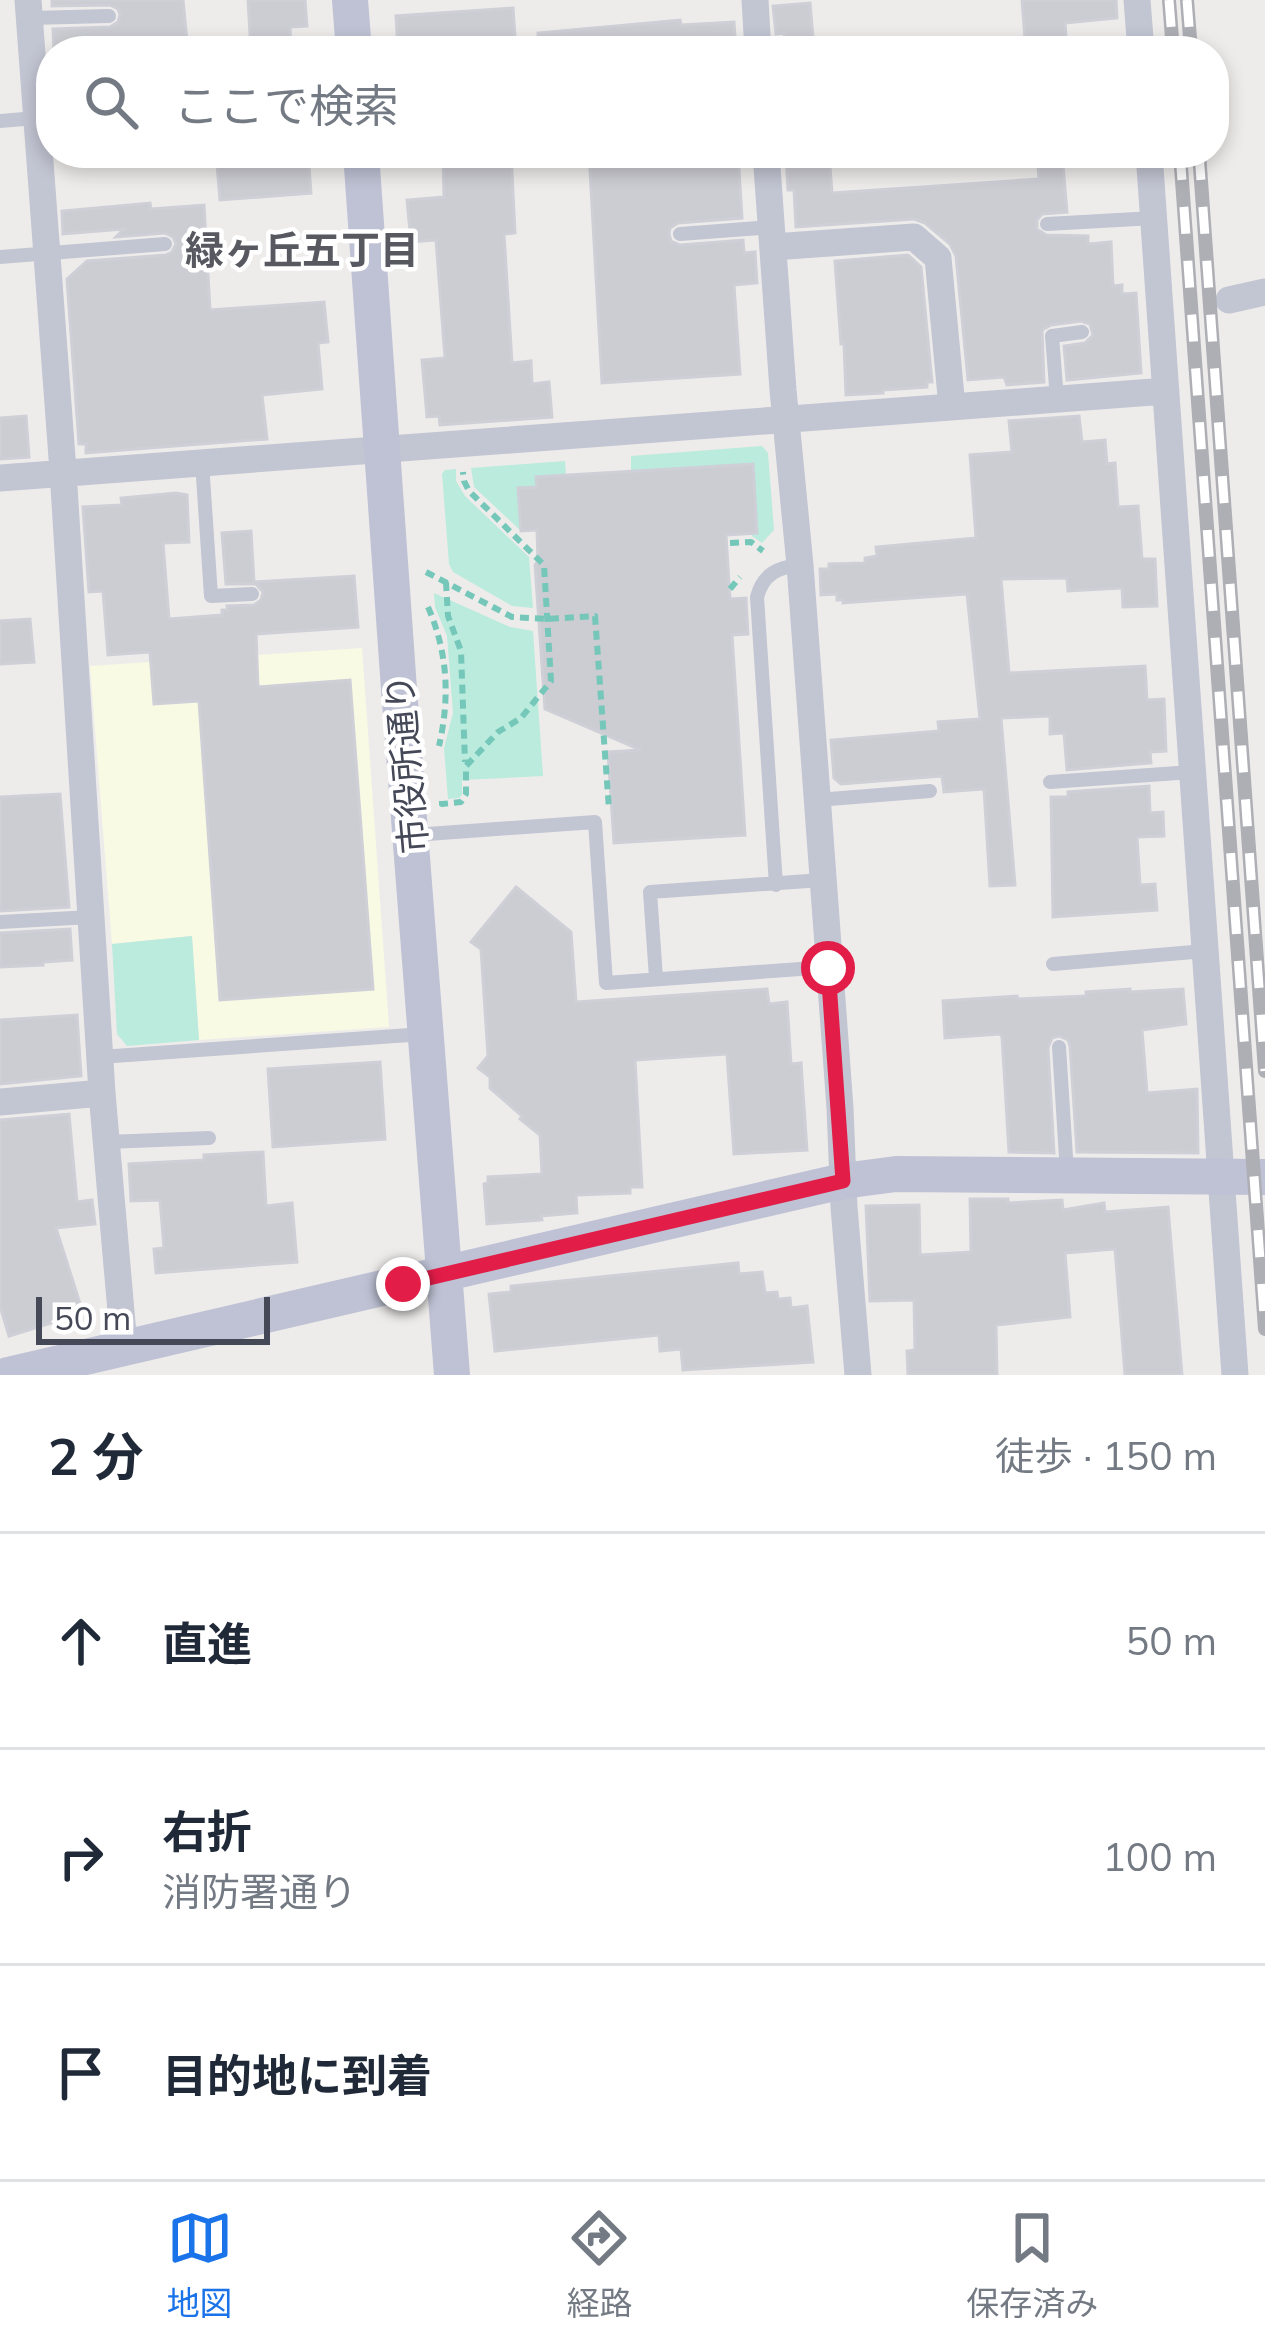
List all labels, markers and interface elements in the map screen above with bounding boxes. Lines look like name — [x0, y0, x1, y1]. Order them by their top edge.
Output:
search box — [36, 36, 1229, 168]
icon: search — [78, 69, 144, 135]
text: ここで検索 — [174, 77, 399, 133]
district label: 緑ヶ丘五丁目 — [185, 225, 419, 274]
street label: 市役所通り — [376, 672, 436, 856]
route start — [801, 941, 855, 995]
route end — [376, 1257, 430, 1311]
scale bar — [36, 1291, 270, 1344]
text: 50 m — [54, 1297, 131, 1338]
text: 2 分 — [48, 1424, 144, 1488]
text: 徒歩 · 150 m — [995, 1431, 1217, 1480]
icon: ahead — [48, 1608, 114, 1674]
text: 直進 — [162, 1615, 252, 1671]
text: 50 m — [1126, 1616, 1217, 1665]
text: 右折 — [162, 1803, 252, 1859]
icon: right — [48, 1824, 114, 1890]
text: 100 m — [1102, 1832, 1217, 1881]
text: 消防署通り — [162, 1867, 357, 1916]
icon: arrive — [48, 2040, 114, 2106]
text: 目的地に到着 — [162, 2047, 432, 2103]
tab: 地図 — [167, 2205, 233, 2325]
tab: 経路 — [566, 2205, 632, 2325]
tab: 保存済み — [966, 2205, 1098, 2325]

